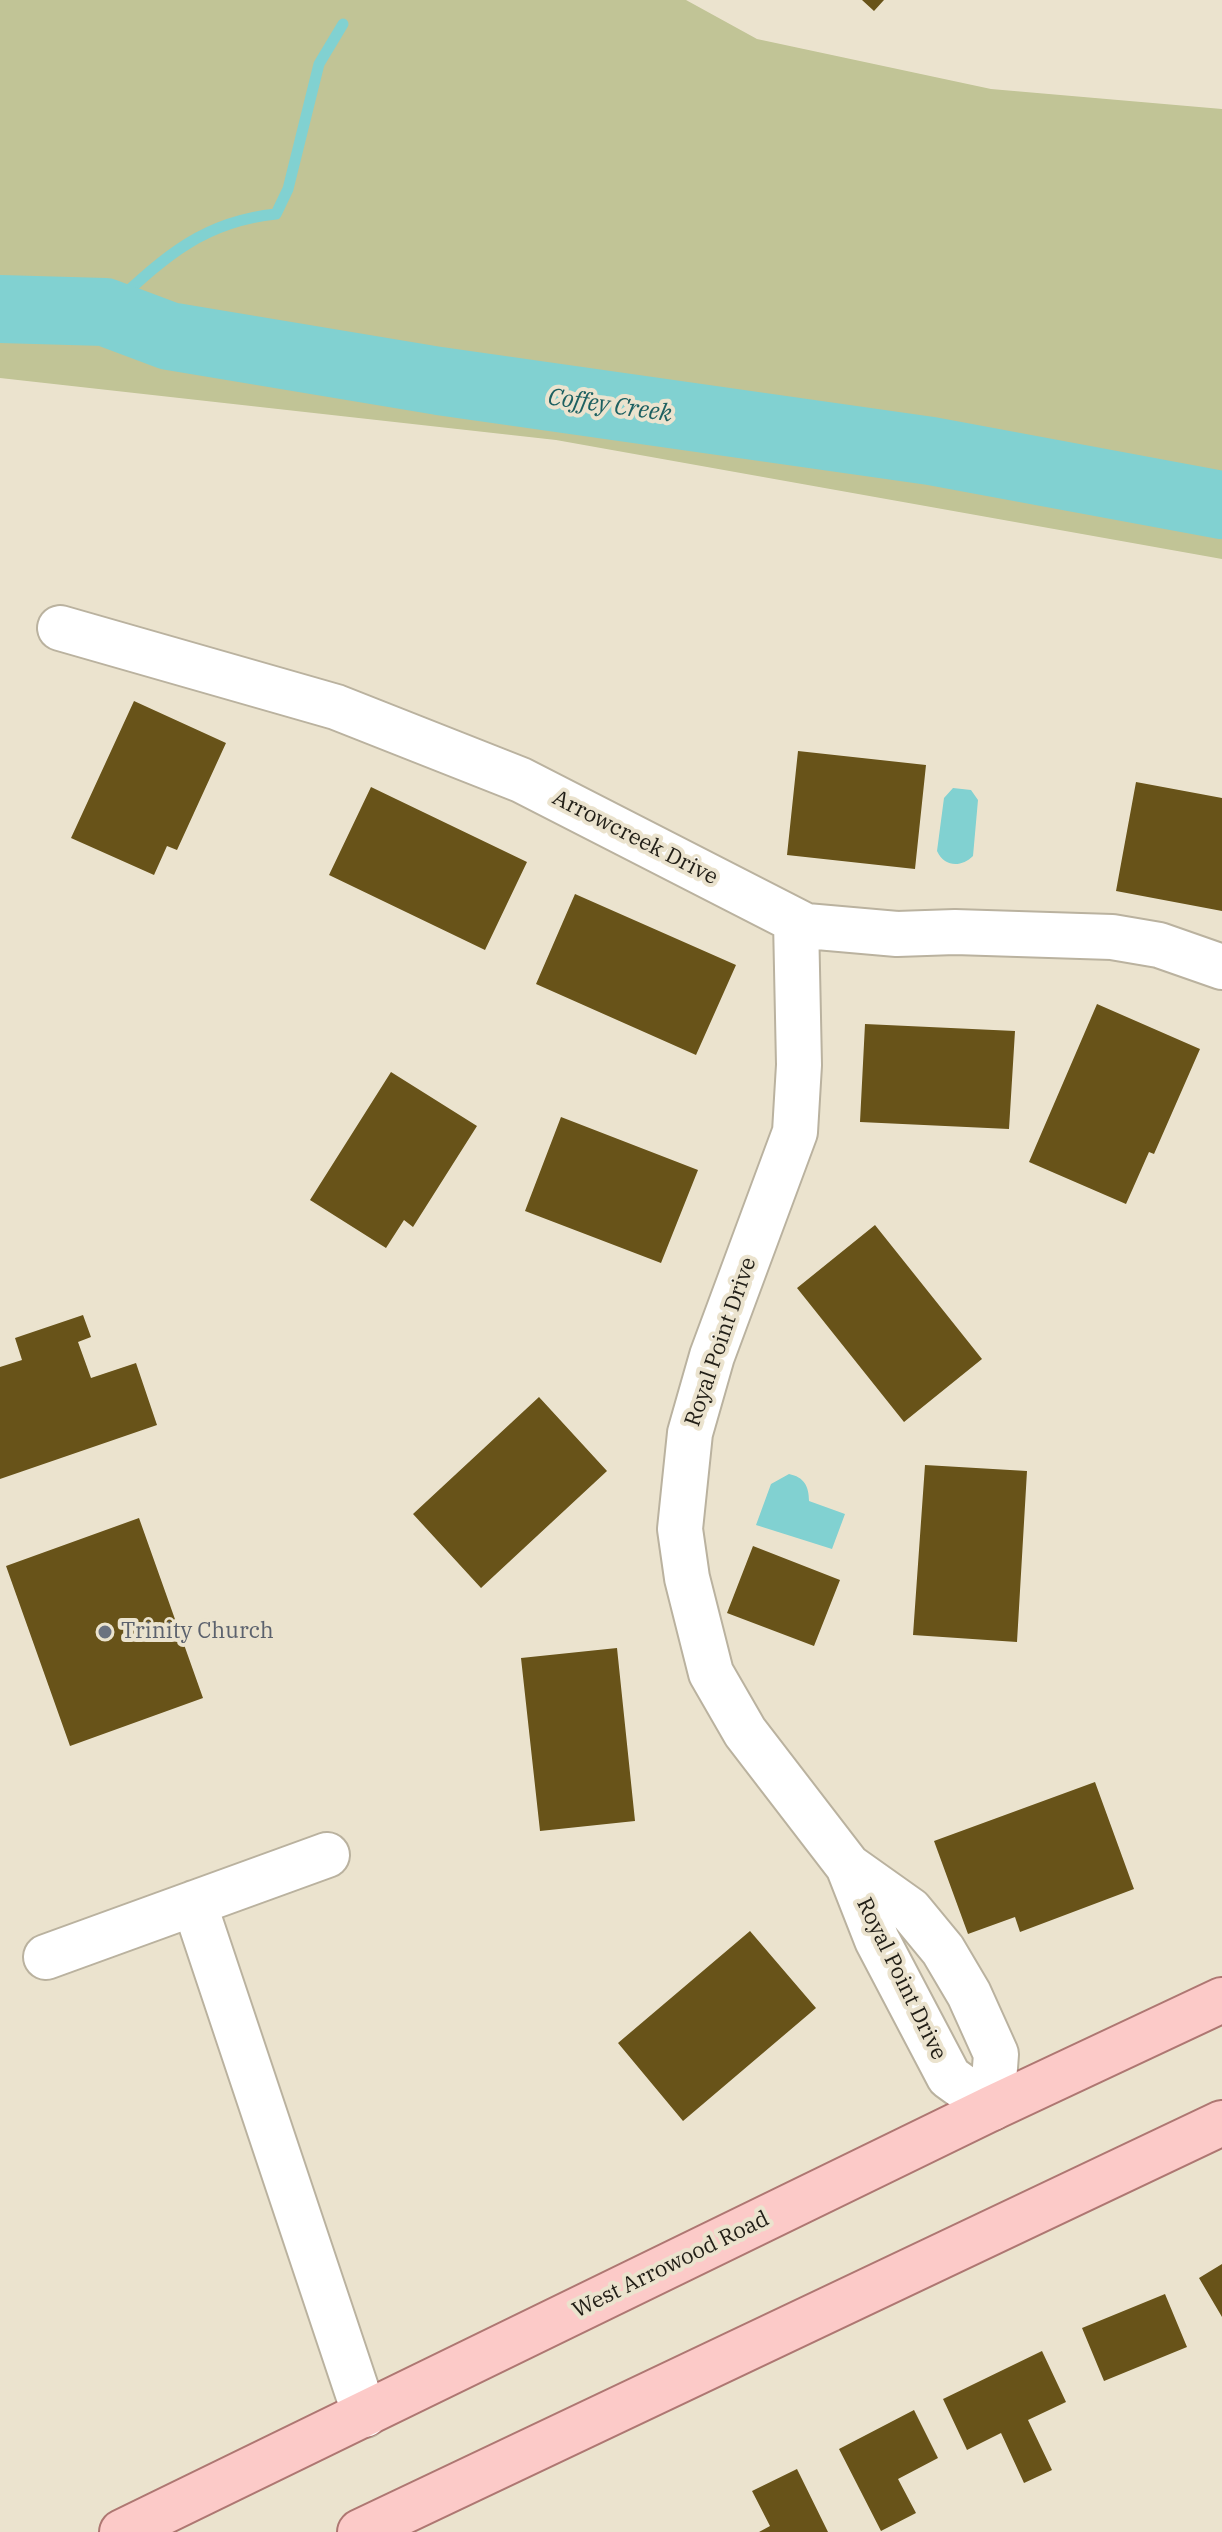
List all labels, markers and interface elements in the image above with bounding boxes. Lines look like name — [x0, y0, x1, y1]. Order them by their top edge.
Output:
water label: Coffey Creek — [546, 383, 674, 429]
street label: Arrowcreek Drive — [548, 785, 722, 891]
street label: Royal Point Drive — [680, 1254, 762, 1430]
place label: Trinity Church — [121, 1619, 274, 1645]
marker: Trinity Church — [96, 1623, 114, 1641]
street label: Royal Point Drive — [850, 1894, 952, 2064]
street label: West Arrowood Road — [568, 2206, 774, 2324]

